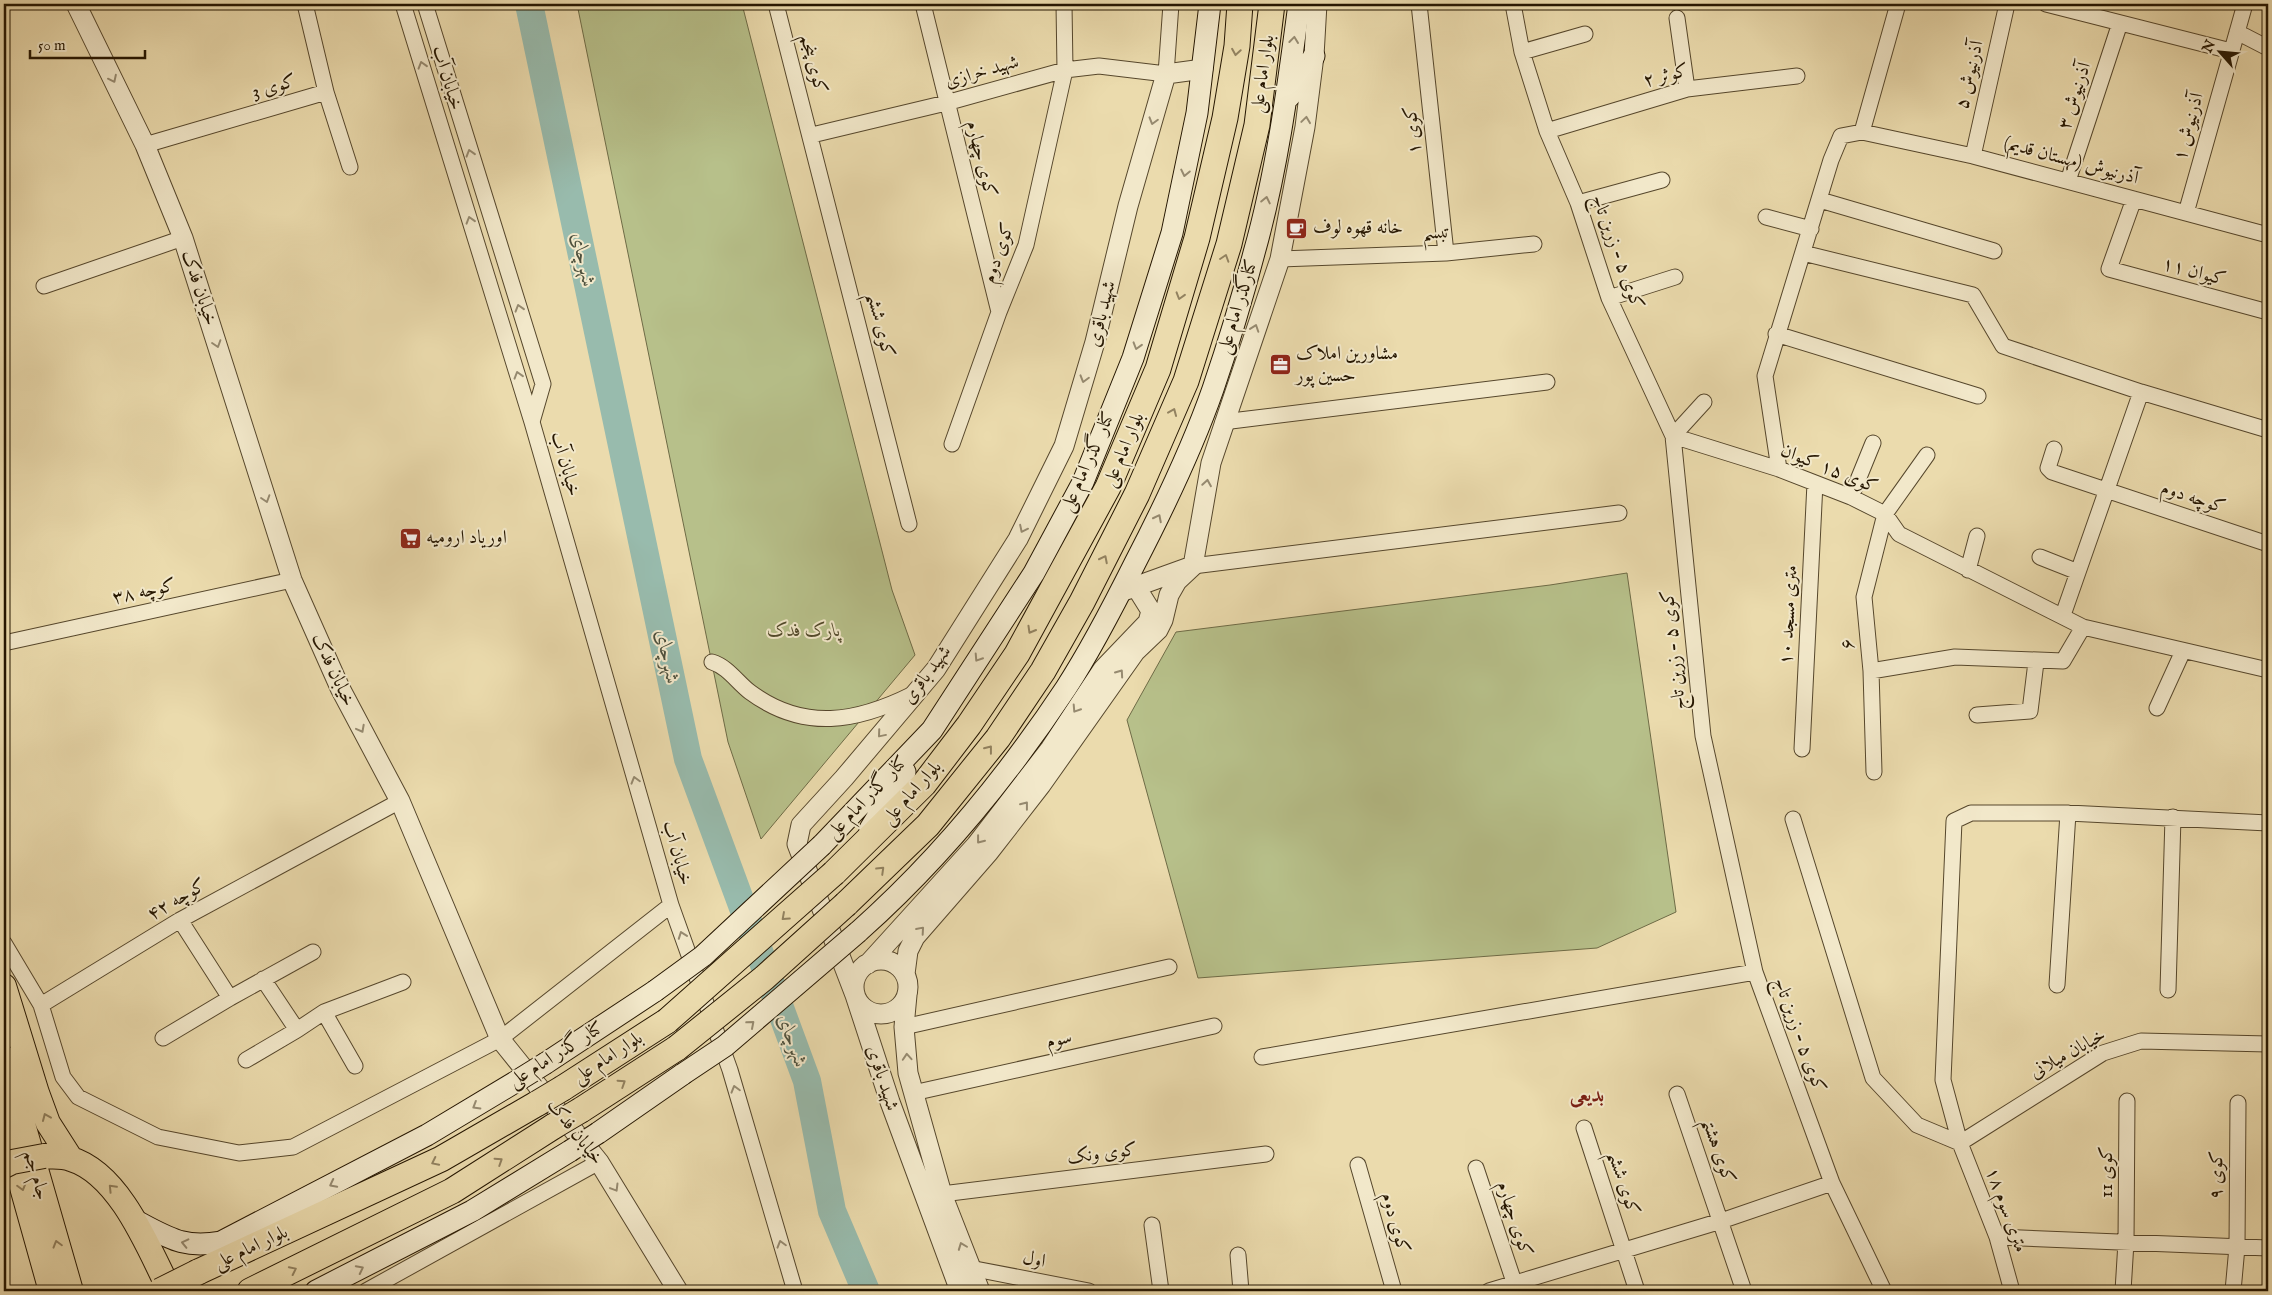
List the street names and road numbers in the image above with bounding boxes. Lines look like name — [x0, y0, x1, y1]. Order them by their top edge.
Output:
street label: کوی پنجم — [789, 32, 832, 98]
street label: بلوار امام علی — [1246, 33, 1283, 115]
street label: آذرنیوش ۵ — [1951, 37, 1990, 111]
street label: خیابان آب — [426, 43, 468, 113]
street label: شهید خرازی — [942, 50, 1022, 94]
street label: آذرنیوش ۳ — [2053, 58, 2098, 133]
street label: کوثر ۲ — [1641, 59, 1691, 93]
street label: کوی 3 — [249, 69, 299, 105]
street label: آذرنیوش ۱ — [2168, 89, 2210, 164]
street label: کوی ۱ — [1399, 104, 1427, 156]
street label: کوی چهارم — [957, 118, 1002, 201]
street label: آذرنیوش (مهستان قدیم) — [2000, 131, 2143, 194]
street label: کوی ۵ - زرین تاج — [1581, 191, 1649, 314]
street label: کوی دوم — [977, 220, 1023, 287]
street label: تبسم — [1422, 220, 1451, 252]
street label: خیابان فدک — [176, 247, 222, 329]
street label: کیوان ۱۱ — [2159, 252, 2229, 292]
street label: کنارگذر امام علی — [1209, 256, 1267, 358]
street label: شهید باقری — [1082, 278, 1122, 350]
street label: کوی ششم — [854, 290, 900, 362]
street label: کنار گذر امام علی — [1052, 407, 1124, 517]
street label: بلوار امام علی — [1098, 409, 1153, 492]
street label: خیابان آب — [544, 429, 586, 499]
street label: کوی ۱۵ کیوان — [1777, 439, 1881, 499]
street label: کوچه دوم — [2157, 476, 2228, 523]
street label: ۱۰ متری مسجد — [1774, 564, 1804, 666]
street label: کوچه ۳۸ — [110, 574, 178, 610]
street label: کوی ۵ - زرین تاج — [1656, 588, 1696, 711]
street label: خیابان فدک — [306, 630, 360, 710]
street label: ۶ — [1835, 637, 1861, 651]
street label: شهید باقری — [897, 641, 957, 709]
street label: کنار گذر امام علی — [819, 749, 915, 847]
street label: بلوار امام علی — [877, 756, 950, 832]
street label: خیابان آب — [656, 818, 698, 888]
street label: کوچه ۴۲ — [143, 874, 211, 926]
street label: کوی ۵ - زرین تاج — [1763, 974, 1831, 1097]
street label: کنار گذر امام علی — [502, 1014, 610, 1096]
street label: خیابان میلانی — [2026, 1023, 2110, 1085]
street label: سوم — [1044, 1025, 1075, 1058]
street label: بلوار امام علی — [568, 1026, 649, 1092]
street label: شهید باقری — [860, 1042, 904, 1114]
street label: خیابان فدک — [541, 1094, 609, 1170]
street label: کوی هشتم — [1690, 1115, 1740, 1189]
street label: کوی ونک — [1066, 1138, 1138, 1170]
street label: کوی 11 — [2095, 1146, 2119, 1198]
street label: جام جم — [13, 1147, 55, 1204]
street label: کوی ششم — [1596, 1148, 1645, 1220]
street label: کوی ۹ — [2205, 1150, 2229, 1200]
street label: ۱۸ متری سوم — [1977, 1164, 2032, 1257]
street label: کوی چهارم — [1488, 1178, 1537, 1261]
street label: کوی دوم — [1372, 1190, 1415, 1257]
street label: بلوار امام علی — [210, 1220, 293, 1278]
street label: اول — [1020, 1246, 1048, 1274]

